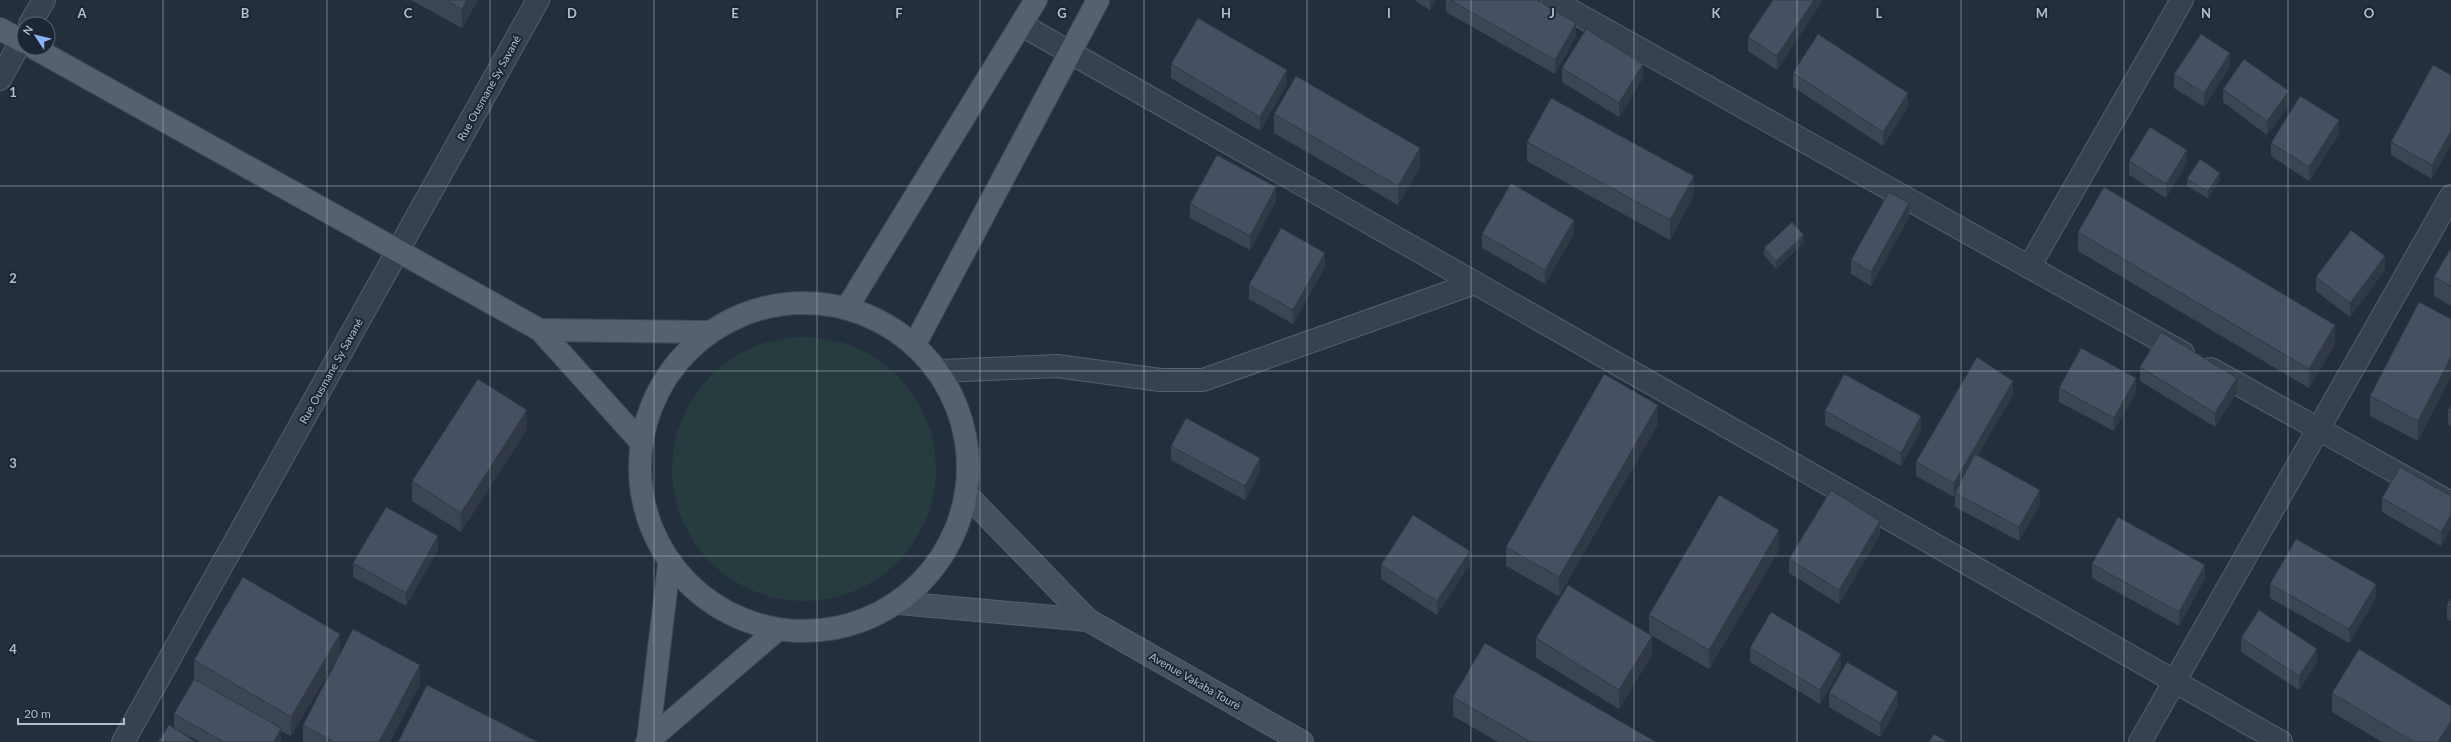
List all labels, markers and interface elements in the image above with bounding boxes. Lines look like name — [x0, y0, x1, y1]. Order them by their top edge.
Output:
text: A — [76, 5, 87, 21]
text: B — [241, 5, 250, 21]
text: C — [404, 5, 413, 21]
text: D — [567, 5, 577, 21]
text: E — [731, 5, 739, 21]
text: F — [895, 5, 903, 21]
text: G — [1057, 5, 1067, 21]
text: H — [1221, 5, 1231, 21]
text: I — [1387, 5, 1391, 21]
text: J — [1549, 5, 1555, 21]
text: K — [1712, 5, 1722, 21]
text: L — [1876, 5, 1883, 21]
text: M — [2036, 5, 2048, 21]
text: N — [2201, 5, 2211, 21]
text: O — [2364, 5, 2375, 21]
north arrow — [16, 16, 56, 56]
text: N — [20, 23, 35, 37]
street label: Rue Ousmane Sy Savané — [454, 33, 523, 143]
text: 1 — [9, 84, 17, 100]
text: 2 — [9, 270, 17, 286]
street label: Rue Ousmane Sy Savané — [296, 316, 365, 426]
text: 3 — [9, 455, 17, 471]
text: 4 — [9, 641, 17, 657]
street label: Avenue Vakaba Touré — [1147, 649, 1243, 712]
scale bar — [18, 700, 124, 726]
text: 20 m — [24, 706, 51, 721]

